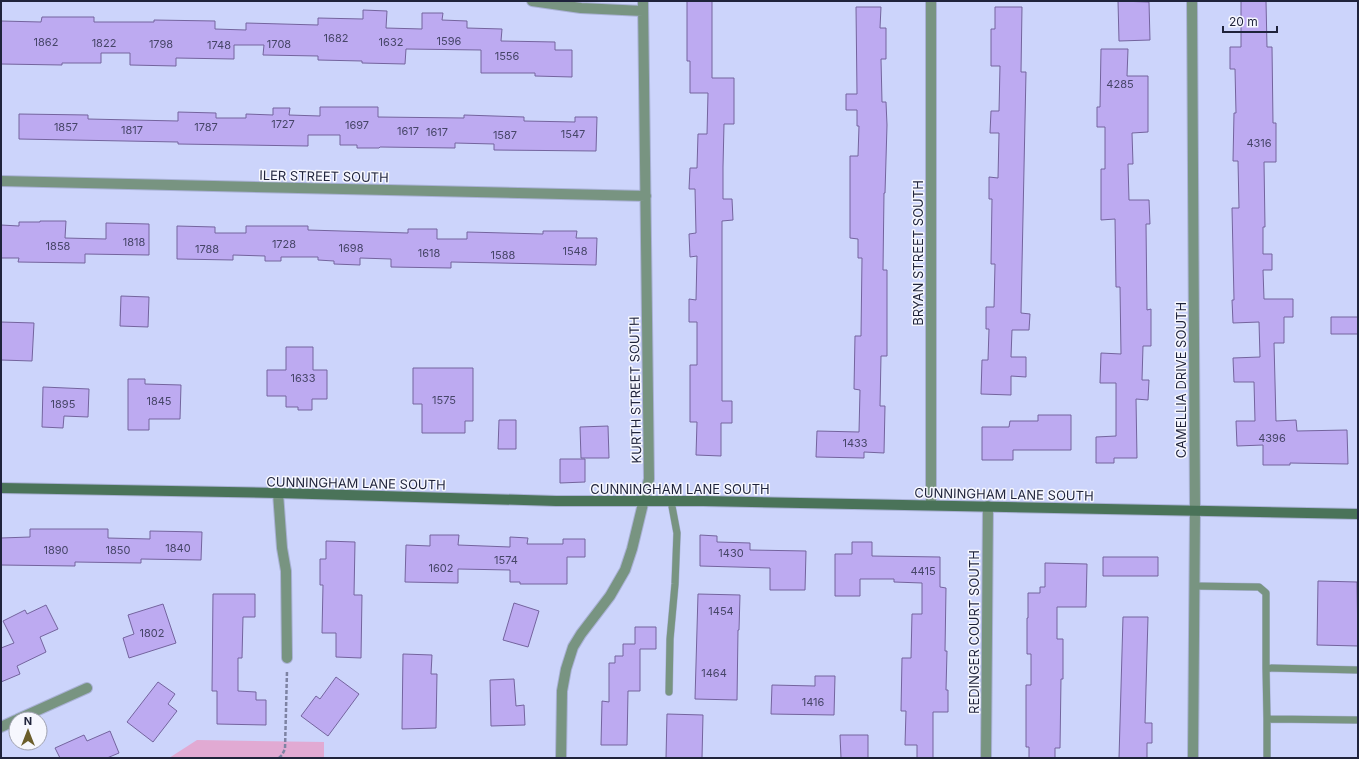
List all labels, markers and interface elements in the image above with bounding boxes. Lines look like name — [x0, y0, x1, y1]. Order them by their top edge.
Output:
scale bar — [1223, 8, 1277, 34]
text: 20 m — [1229, 14, 1258, 29]
house number: 1682 — [324, 31, 348, 45]
house number: 1596 — [437, 34, 462, 48]
house number: 1862 — [34, 35, 58, 49]
house number: 1632 — [379, 35, 403, 49]
house number: 1822 — [92, 36, 116, 50]
house number: 1798 — [149, 37, 173, 51]
house number: 1708 — [267, 37, 291, 51]
house number: 1748 — [207, 38, 231, 52]
house number: 1556 — [495, 49, 520, 63]
house number: 4285 — [1106, 77, 1134, 91]
house number: 1727 — [271, 117, 295, 131]
house number: 1697 — [345, 118, 369, 132]
house number: 1857 — [54, 120, 78, 134]
house number: 1787 — [194, 120, 218, 134]
house number: 1817 — [121, 123, 143, 137]
house number: 1617 — [397, 124, 419, 138]
house number: 1617 — [426, 125, 448, 139]
house number: 1547 — [561, 127, 585, 141]
house number: 1587 — [493, 128, 517, 142]
house number: 4316 — [1246, 136, 1272, 150]
street label: ILER STREET SOUTH — [259, 167, 389, 185]
street label: BRYAN STREET SOUTH — [910, 180, 926, 326]
house number: 1818 — [123, 235, 145, 249]
house number: 1728 — [272, 237, 296, 251]
house number: 1858 — [46, 239, 71, 253]
house number: 1698 — [339, 241, 364, 255]
house number: 1788 — [195, 242, 219, 256]
house number: 1548 — [562, 244, 588, 258]
house number: 1618 — [418, 246, 440, 260]
house number: 1588 — [491, 248, 516, 262]
street label: CAMELLIA DRIVE SOUTH — [1173, 302, 1189, 458]
street label: KURTH STREET SOUTH — [626, 316, 644, 464]
house number: 1633 — [291, 371, 316, 385]
house number: 1575 — [432, 393, 456, 407]
house number: 1845 — [146, 394, 172, 408]
house number: 1895 — [51, 397, 76, 411]
house number: 4396 — [1258, 431, 1286, 445]
house number: 1433 — [842, 436, 868, 450]
street label: CUNNINGHAM LANE SOUTH — [266, 473, 446, 493]
street label: CUNNINGHAM LANE SOUTH — [590, 481, 770, 497]
street label: CUNNINGHAM LANE SOUTH — [914, 484, 1094, 504]
house number: 1840 — [165, 541, 191, 555]
house number: 1890 — [43, 543, 69, 557]
house number: 1850 — [106, 543, 131, 557]
house number: 1430 — [718, 546, 744, 560]
street label: REDINGER COURT SOUTH — [966, 550, 982, 714]
house number: 1574 — [494, 553, 518, 567]
house number: 1602 — [429, 561, 453, 575]
house number: 4415 — [910, 564, 936, 578]
house number: 1454 — [708, 604, 734, 618]
house number: 1802 — [140, 626, 164, 640]
house number: 1464 — [701, 666, 727, 680]
house number: 1416 — [802, 695, 825, 709]
north arrow — [8, 711, 48, 751]
text: N — [24, 714, 32, 728]

